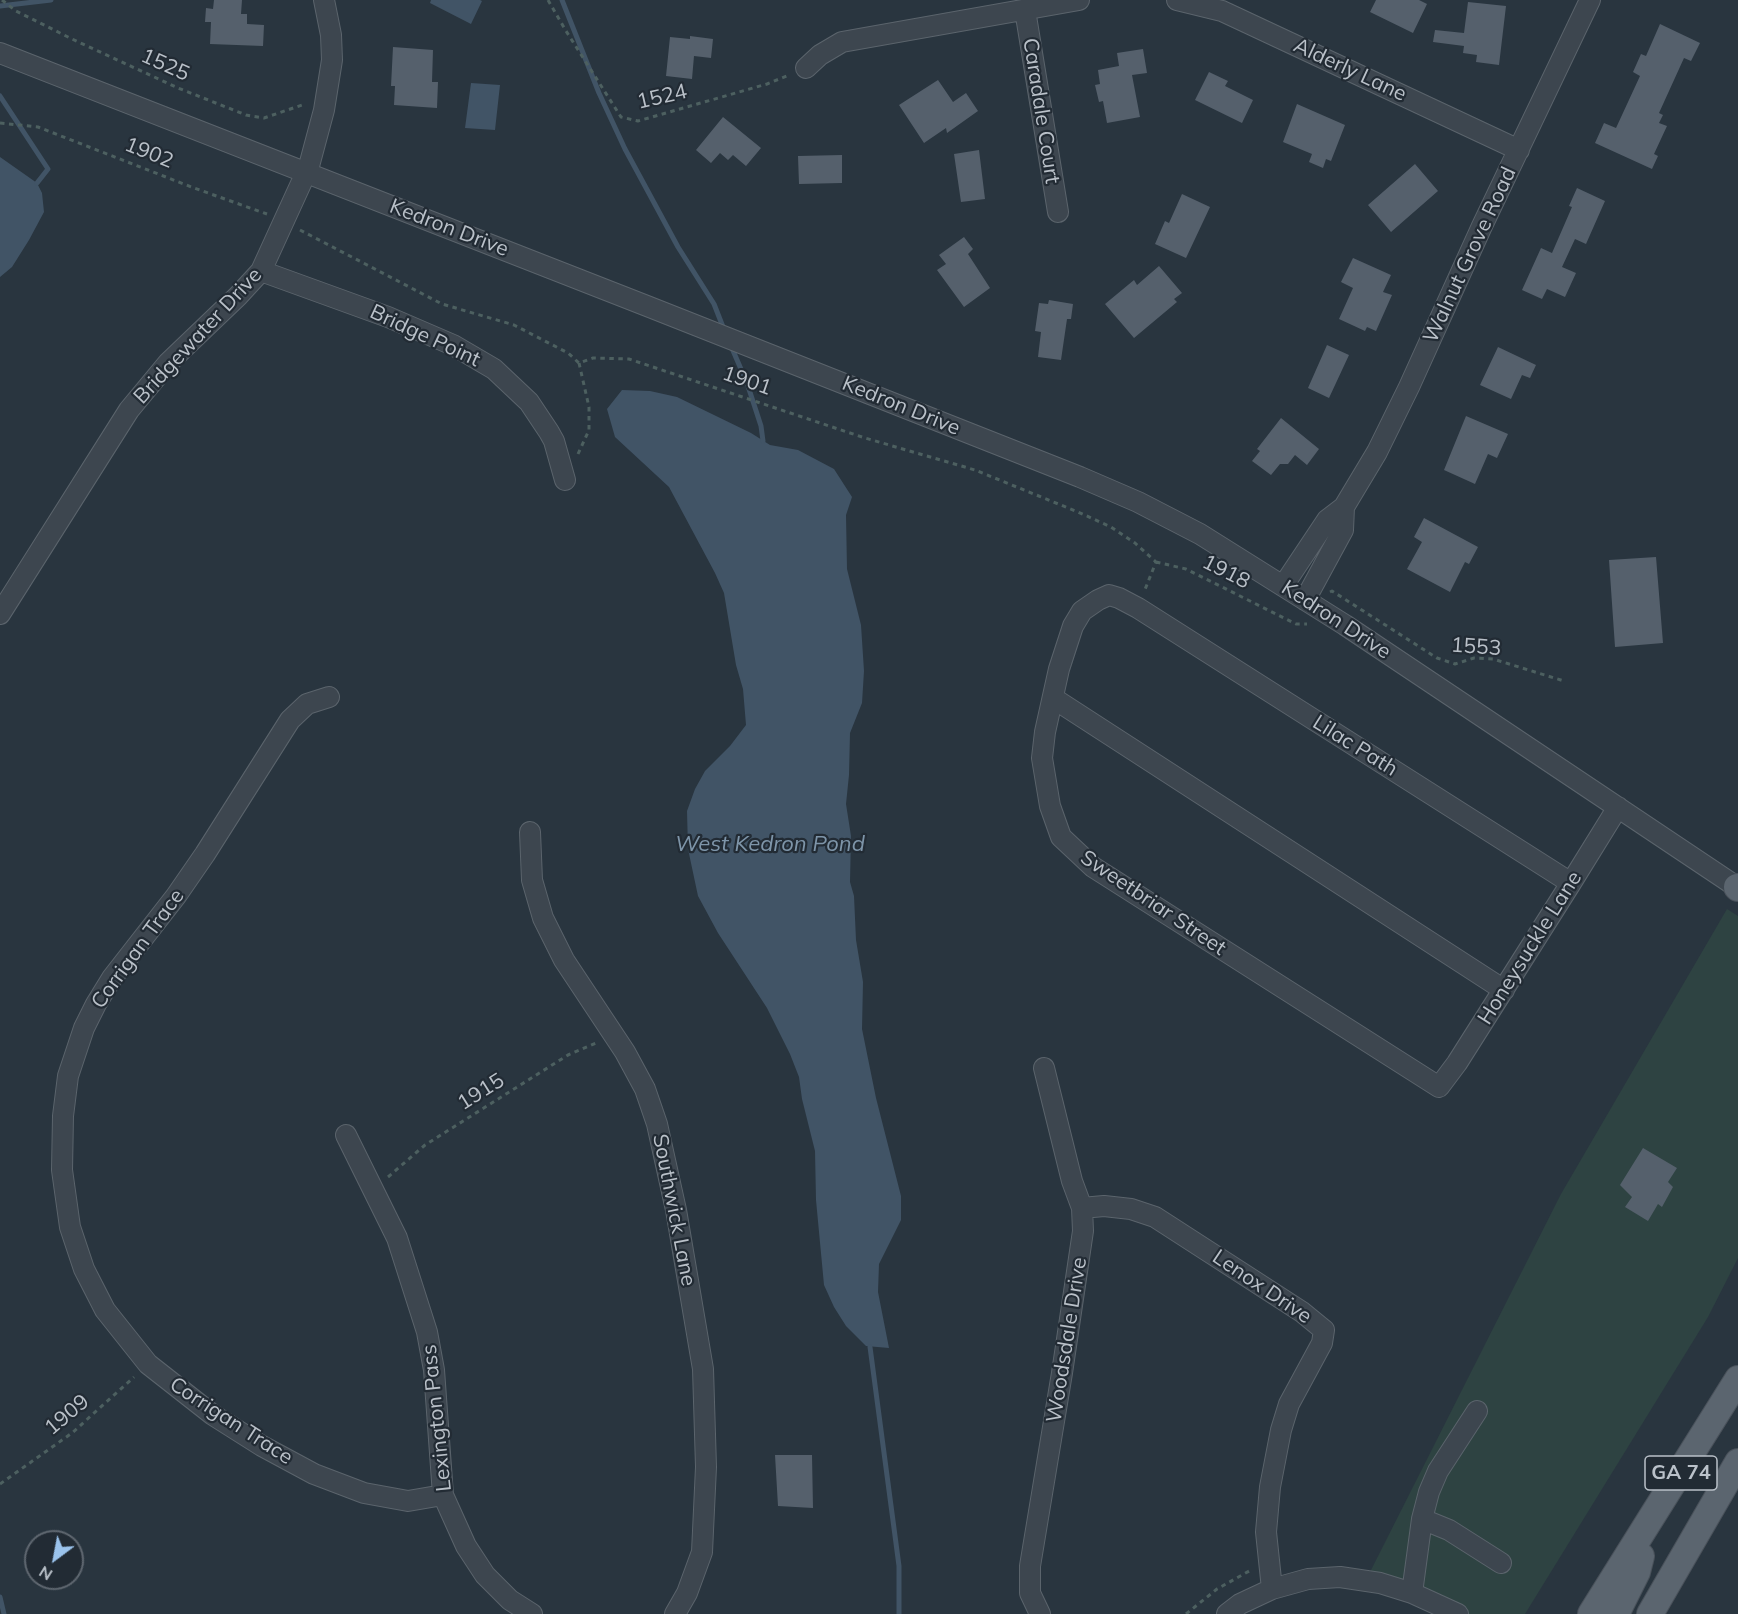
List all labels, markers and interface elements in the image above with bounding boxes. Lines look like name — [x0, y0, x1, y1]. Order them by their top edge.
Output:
street label: Alderly Lane — [1290, 33, 1410, 107]
street label: Caradale Court — [1017, 36, 1065, 186]
street label: 1525 — [137, 43, 193, 87]
street label: 1524 — [635, 79, 689, 115]
street label: 1902 — [121, 132, 177, 174]
street label: Walnut Grove Road — [1418, 163, 1522, 347]
street label: Kedron Drive — [386, 194, 512, 262]
street label: Bridgewater Drive — [129, 263, 267, 409]
street label: Bridge Point — [366, 299, 484, 373]
street label: 1901 — [719, 361, 775, 401]
street label: Kedron Drive — [838, 371, 964, 441]
street label: 1918 — [1198, 549, 1254, 595]
street label: Kedron Drive — [1277, 575, 1395, 665]
street label: 1553 — [1450, 633, 1502, 661]
street label: Lilac Path — [1308, 710, 1402, 782]
water label: West Kedron Pond — [675, 831, 865, 857]
street label: Sweetbriar Street — [1075, 845, 1231, 961]
street label: Honeysuckle Lane — [1473, 867, 1587, 1029]
street label: Corrigan Trace — [86, 884, 190, 1014]
street label: 1915 — [453, 1068, 509, 1116]
street label: Southwick Lane — [647, 1132, 701, 1288]
street label: Lenox Drive — [1208, 1245, 1316, 1329]
street label: Woodsdale Drive — [1041, 1256, 1093, 1424]
street label: Lexington Pass — [417, 1343, 457, 1493]
street label: Corrigan Trace — [165, 1372, 297, 1470]
street label: 1909 — [40, 1389, 94, 1441]
road number: GA 74 — [1645, 1456, 1717, 1490]
north arrow — [24, 1530, 84, 1590]
text: N — [35, 1562, 56, 1585]

